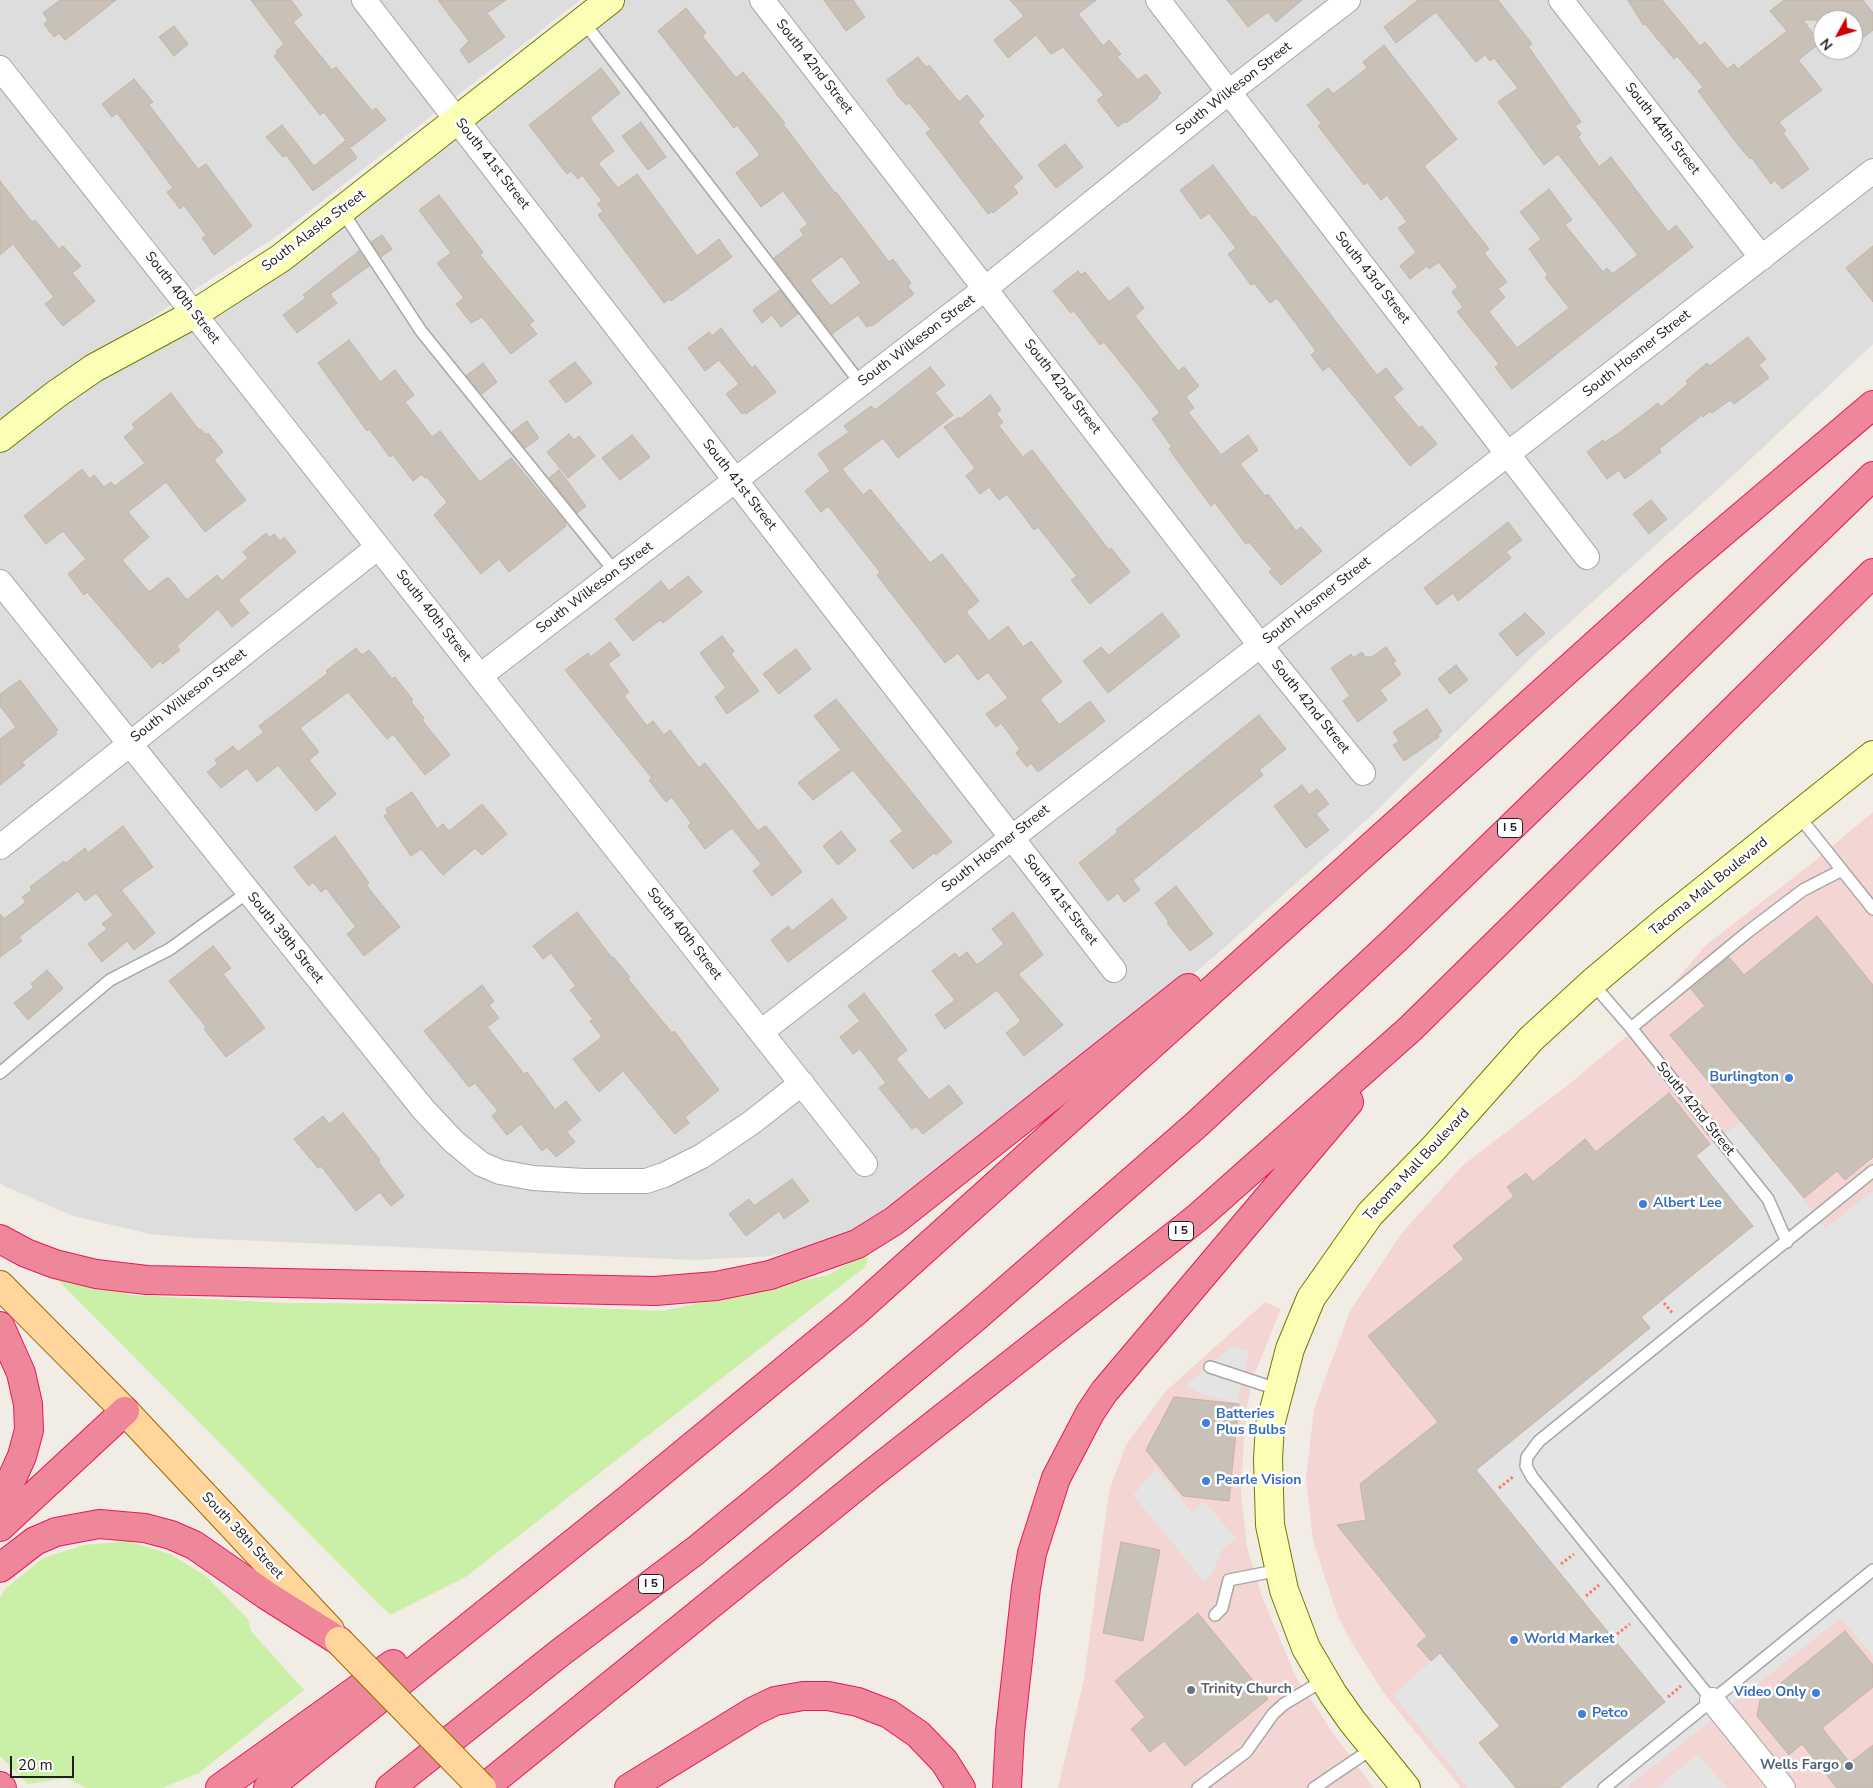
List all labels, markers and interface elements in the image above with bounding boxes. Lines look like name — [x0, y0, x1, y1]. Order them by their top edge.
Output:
north arrow — [1813, 10, 1863, 60]
street label: South 42nd Street — [772, 16, 856, 118]
text: N — [1816, 34, 1837, 54]
street label: South Wilkeson Street — [1173, 39, 1295, 139]
street label: South 44th Street — [1621, 80, 1703, 178]
street label: South 41st Street — [451, 115, 533, 213]
street label: South Alaska Street — [259, 187, 369, 275]
street label: South 43rd Street — [1331, 229, 1413, 327]
street label: South 40th Street — [141, 249, 223, 347]
street label: South Wilkeson Street — [855, 292, 979, 390]
street label: South Hosmer Street — [1580, 307, 1694, 401]
street label: South 42nd Street — [1020, 336, 1104, 438]
street label: South 41st Street — [698, 436, 780, 534]
street label: South Wilkeson Street — [533, 539, 657, 637]
street label: South Hosmer Street — [1260, 554, 1374, 648]
street label: South 40th Street — [392, 567, 474, 665]
street label: South Wilkeson Street — [128, 646, 250, 746]
street label: South 42nd Street — [1267, 657, 1353, 757]
street label: South Hosmer Street — [939, 802, 1053, 896]
road number: I 5 — [1498, 818, 1522, 838]
street label: Tacoma Mall Boulevard — [1646, 834, 1772, 940]
street label: South 41st Street — [1019, 851, 1101, 949]
street label: South 40th Street — [643, 885, 725, 983]
street label: South 39th Street — [243, 889, 327, 987]
street label: South 42nd Street — [1652, 1059, 1738, 1159]
place label: Burlington — [1710, 1070, 1779, 1086]
marker: Burlington — [1783, 1072, 1795, 1084]
street label: Tacoma Mall Boulevard — [1361, 1105, 1473, 1225]
place label: Albert Lee — [1653, 1196, 1722, 1212]
marker: Albert Lee — [1637, 1198, 1649, 1210]
road number: I 5 — [1168, 1222, 1194, 1240]
place label: Batteries Plus Bulbs — [1216, 1407, 1286, 1440]
marker: Batteries Plus Bulbs — [1200, 1417, 1212, 1429]
place label: Pearle Vision — [1216, 1473, 1301, 1489]
marker: Pearle Vision — [1200, 1475, 1212, 1487]
street label: South 38th Street — [198, 1489, 286, 1583]
road number: I 5 — [638, 1575, 664, 1594]
place label: World Market — [1524, 1632, 1614, 1648]
marker: World Market — [1508, 1634, 1520, 1646]
place label: Trinity Church — [1201, 1682, 1292, 1698]
marker: Trinity Church — [1185, 1684, 1197, 1696]
place label: Video Only — [1734, 1685, 1806, 1701]
marker: Video Only — [1810, 1687, 1822, 1699]
place label: Petco — [1592, 1706, 1628, 1722]
marker: Petco — [1576, 1708, 1588, 1720]
scale bar — [12, 1746, 76, 1778]
text: 20 m — [18, 1755, 53, 1775]
place label: Wells Fargo — [1760, 1758, 1839, 1774]
marker: Wells Fargo — [1843, 1760, 1855, 1772]

